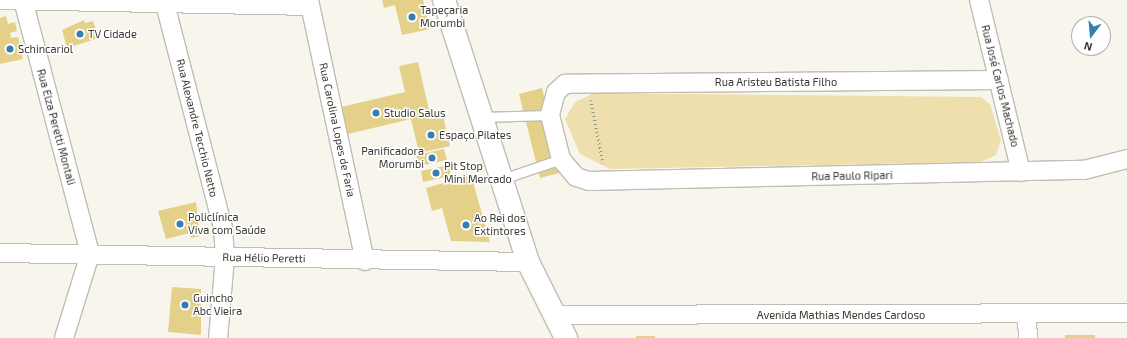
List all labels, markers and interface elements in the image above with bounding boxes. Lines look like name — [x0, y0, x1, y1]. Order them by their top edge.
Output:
place label: Tapeçaria Morumbi — [420, 4, 468, 30]
marker: Tapeçaria Morumbi — [407, 12, 417, 22]
north arrow — [1071, 16, 1111, 56]
street label: Rua José Carlos Machado — [978, 23, 1022, 149]
place label: TV Cidade — [88, 27, 137, 41]
marker: TV Cidade — [75, 29, 85, 39]
text: N — [1082, 40, 1093, 54]
place label: Schincariol — [18, 42, 73, 56]
marker: Schincariol — [5, 44, 15, 54]
street label: Rua Alexandre Tecchio Netto — [173, 57, 221, 199]
street label: Rua Carolina Lopes de Faria — [316, 62, 358, 198]
street label: Rua Elza Peretti Montali — [34, 67, 78, 187]
street label: Rua Aristeu Batista Filho — [715, 75, 837, 89]
place label: Studio Salus — [384, 106, 446, 120]
marker: Studio Salus — [371, 108, 381, 118]
place label: Espaço Pilates — [439, 128, 511, 142]
marker: Espaço Pilates — [426, 130, 436, 140]
place label: Panificadora Morumbi — [361, 145, 424, 171]
marker: Panificadora Morumbi — [427, 153, 437, 163]
place label: Pit Stop Mini Mercado — [444, 160, 512, 186]
marker: Pit Stop Mini Mercado — [431, 168, 441, 178]
street label: Rua Paulo Ripari — [811, 169, 893, 183]
place label: Policlínica Viva com Saúde — [188, 211, 266, 237]
place label: Ao Rei dos Extintores — [474, 212, 526, 238]
marker: Policlínica Viva com Saúde — [175, 219, 185, 229]
marker: Ao Rei dos Extintores — [461, 220, 471, 230]
street label: Rua Hélio Peretti — [222, 251, 306, 265]
place label: Guincho Abc Vieira — [193, 292, 242, 318]
marker: Guincho Abc Vieira — [180, 300, 190, 310]
street label: Avenida Mathias Mendes Cardoso — [757, 308, 925, 322]

